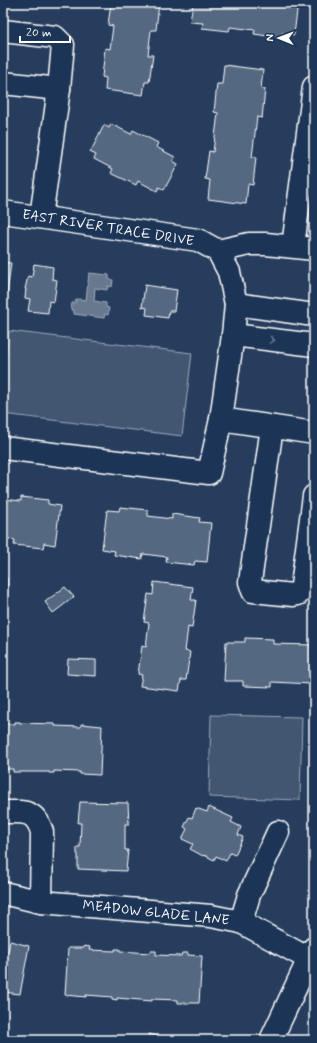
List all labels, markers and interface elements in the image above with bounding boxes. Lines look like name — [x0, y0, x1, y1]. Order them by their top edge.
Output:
scale bar — [20, 18, 70, 44]
north arrow — [259, 18, 299, 58]
text: 20 m — [26, 25, 52, 41]
text: N — [263, 34, 277, 42]
street label: EAST RIVER TRACE DRIVE — [21, 206, 195, 250]
one-way arrow — [269, 335, 275, 344]
street label: MEADOW GLADE LANE — [82, 896, 230, 930]

